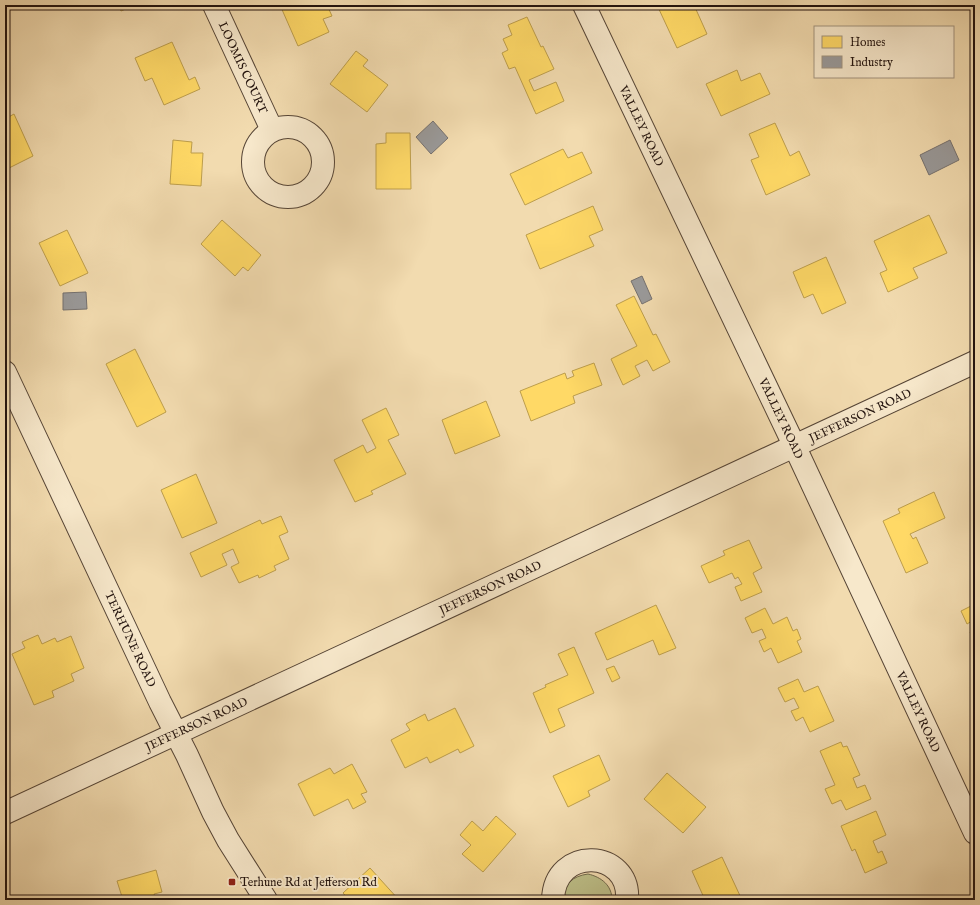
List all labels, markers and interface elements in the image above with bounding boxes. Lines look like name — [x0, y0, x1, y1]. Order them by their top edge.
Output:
street label: LOOMIS COURT — [215, 19, 271, 116]
legend — [814, 26, 954, 78]
text: Homes — [850, 35, 886, 50]
text: Industry — [850, 55, 893, 70]
street label: VALLEY ROAD — [616, 82, 668, 169]
street label: VALLEY ROAD — [755, 375, 807, 461]
street label: JEFFERSON ROAD — [805, 385, 914, 447]
street label: JEFFERSON ROAD — [435, 557, 544, 619]
street label: TERHUNE ROAD — [101, 589, 160, 690]
street label: VALLEY ROAD — [893, 668, 944, 755]
street label: JEFFERSON ROAD — [141, 694, 250, 756]
place label: Terhune Rd at Jefferson Rd — [240, 875, 378, 891]
marker: Terhune Rd at Jefferson Rd — [227, 877, 237, 887]

